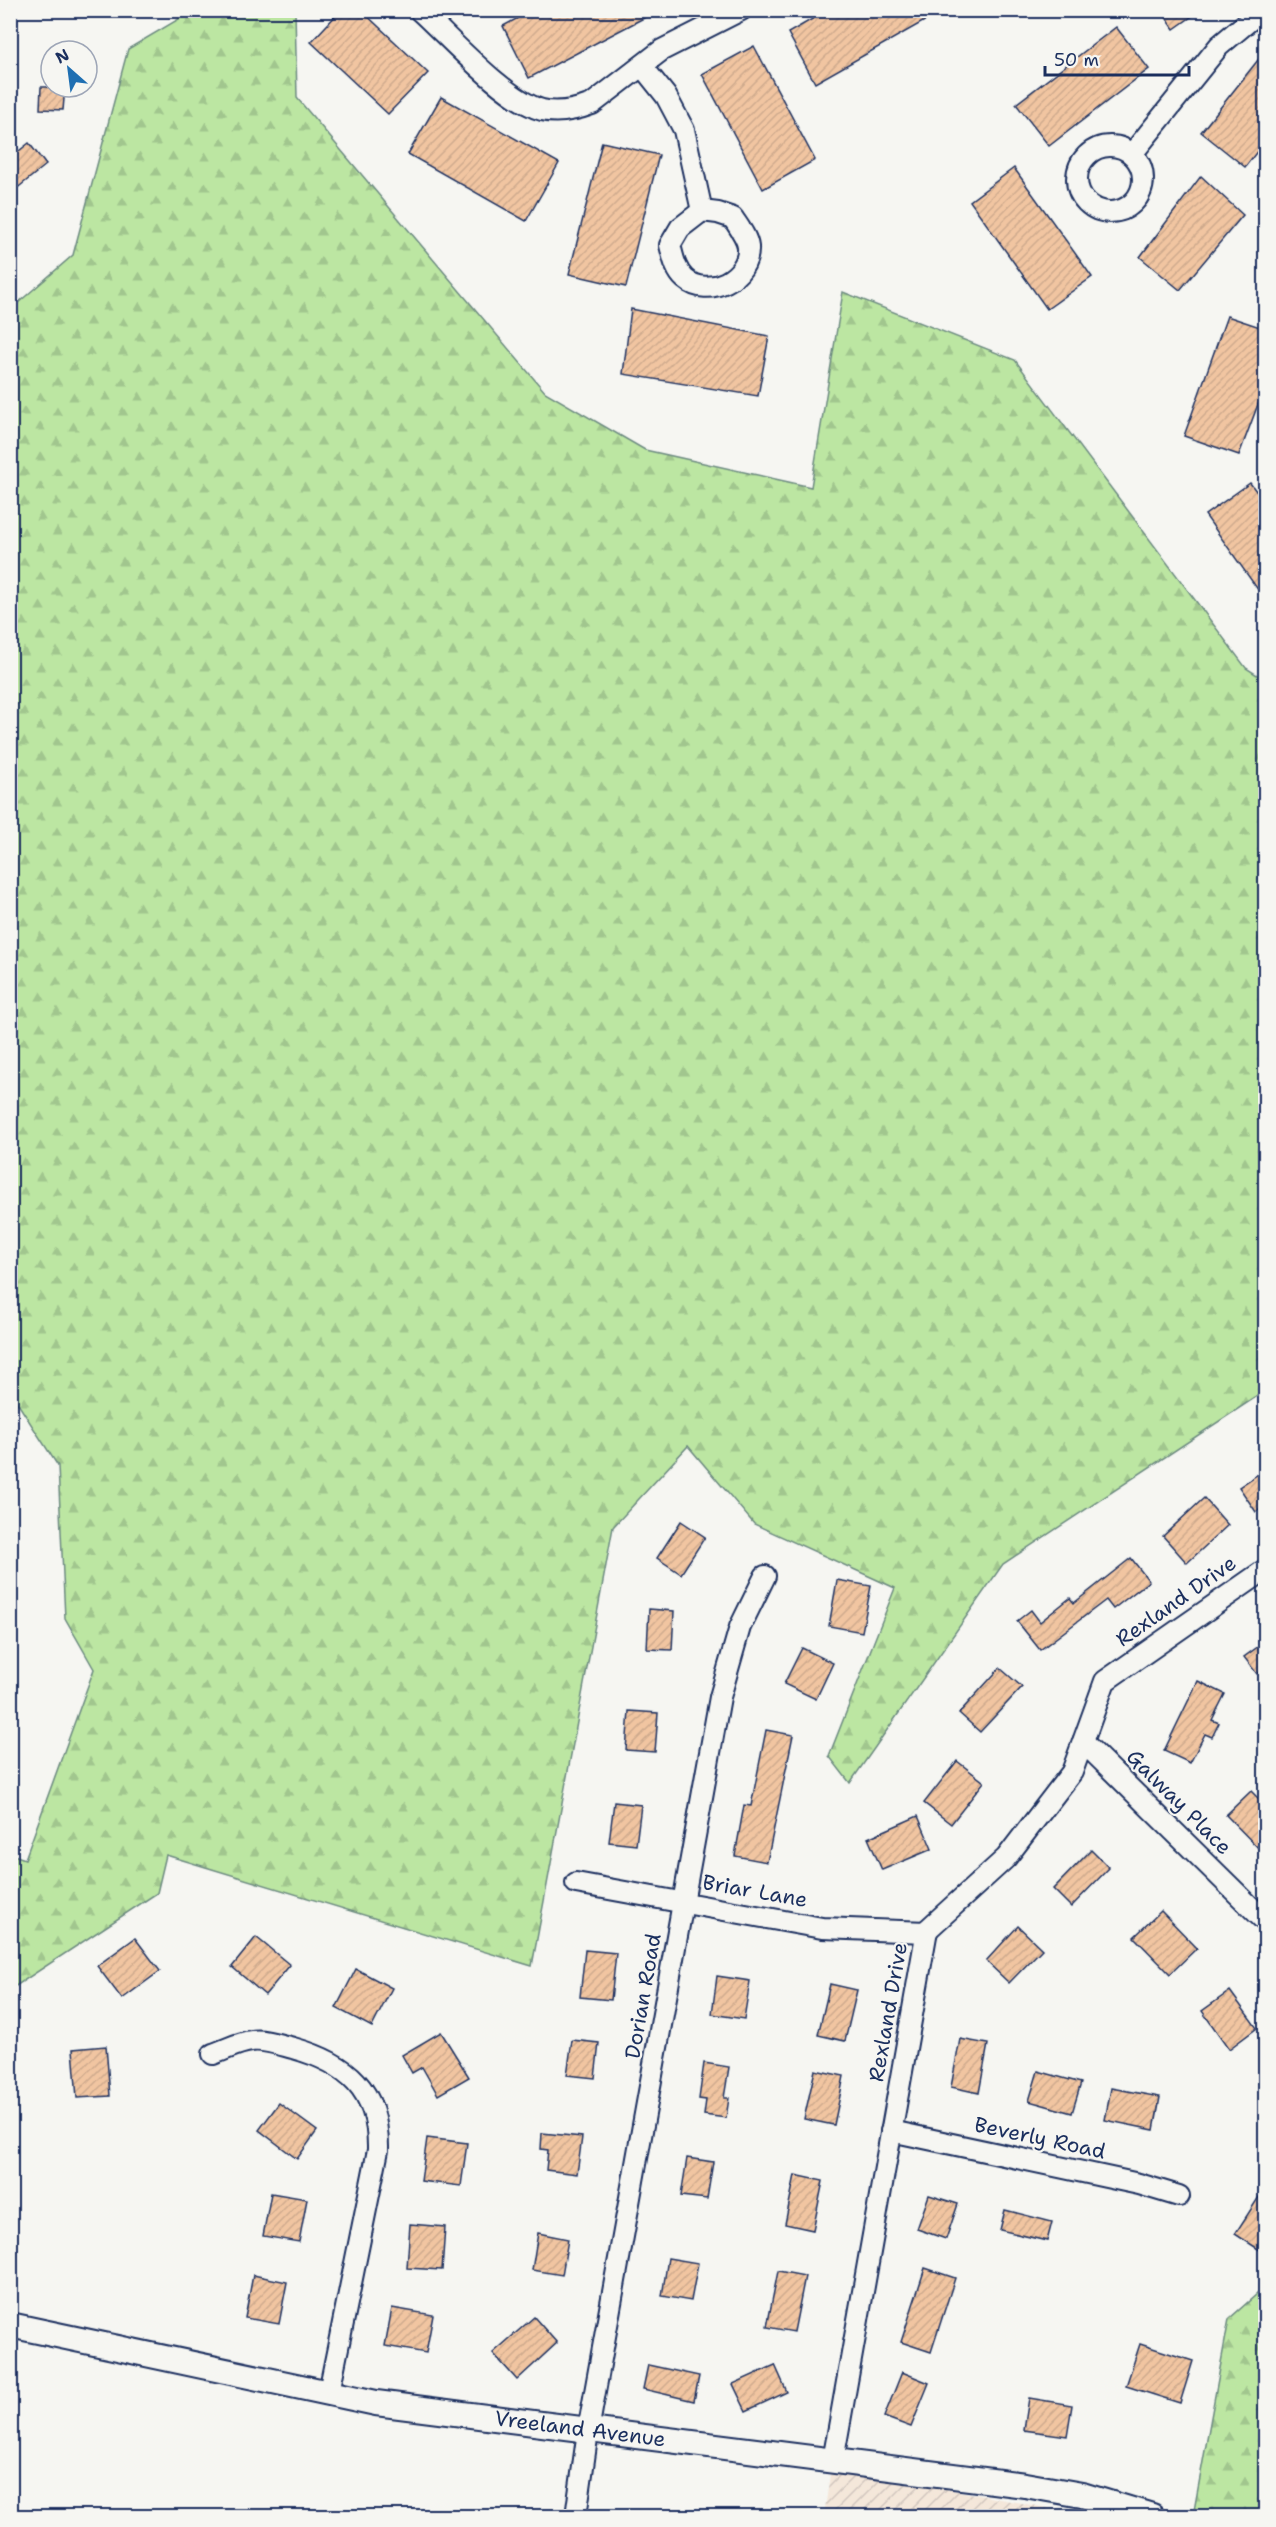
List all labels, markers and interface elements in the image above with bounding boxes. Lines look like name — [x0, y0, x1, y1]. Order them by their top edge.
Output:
north arrow — [39, 39, 99, 99]
scale bar — [1045, 39, 1189, 77]
text: N — [52, 44, 73, 68]
text: 50 m — [1054, 48, 1099, 72]
street label: Rexland Drive — [1110, 1549, 1242, 1653]
street label: Galway Place — [1120, 1743, 1238, 1861]
street label: Briar Lane — [700, 1868, 810, 1914]
street label: Dorian Road — [618, 1931, 668, 2061]
street label: Rexland Drive — [862, 1940, 914, 2084]
street label: Beverly Road — [972, 2110, 1108, 2166]
street label: Vreeland Avenue — [493, 2404, 667, 2453]

